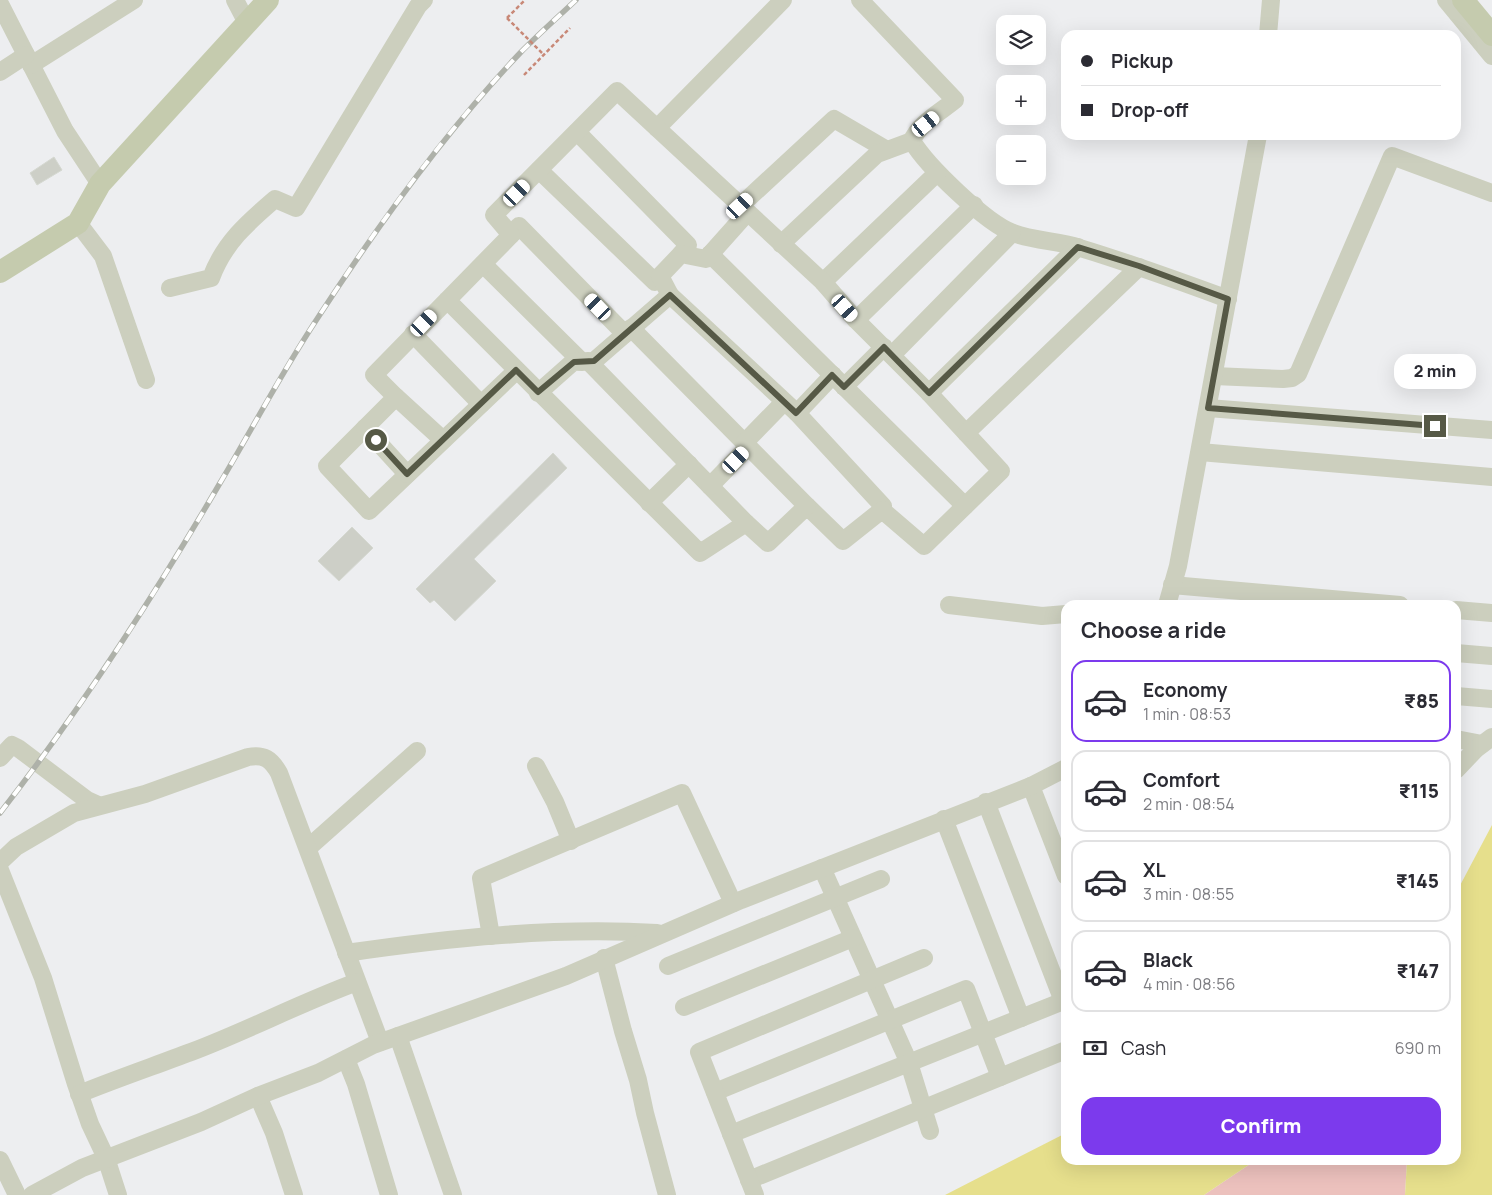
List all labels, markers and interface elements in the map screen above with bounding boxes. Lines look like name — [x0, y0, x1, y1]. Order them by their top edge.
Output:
map controls — [996, 15, 1046, 185]
button: layers — [996, 15, 1046, 65]
text: Pickup — [1111, 48, 1173, 74]
button: + — [996, 75, 1046, 125]
text: Drop-off — [1111, 97, 1188, 123]
car — [909, 109, 942, 139]
button: − — [996, 135, 1046, 185]
car — [501, 177, 532, 209]
car — [723, 190, 756, 222]
car — [582, 291, 613, 323]
car — [829, 292, 860, 324]
car — [408, 307, 439, 339]
callout: 2 min — [1394, 354, 1476, 388]
text: 2 min — [1414, 360, 1456, 382]
route end — [1424, 415, 1446, 437]
route start — [365, 429, 387, 451]
car — [720, 444, 751, 476]
text: Choose a ride — [1081, 615, 1226, 645]
text: Economy — [1143, 677, 1227, 703]
icon: car — [1083, 679, 1128, 724]
text: ₹85 — [1404, 688, 1439, 714]
text: 1 min · 08:53 — [1143, 703, 1231, 725]
text: Comfort — [1143, 767, 1220, 793]
icon: car — [1083, 769, 1128, 814]
text: ₹115 — [1399, 778, 1439, 804]
text: 2 min · 08:54 — [1143, 793, 1235, 815]
text: XL — [1143, 857, 1166, 883]
icon: car — [1083, 859, 1128, 904]
text: ₹145 — [1396, 868, 1439, 894]
text: 3 min · 08:55 — [1143, 883, 1234, 905]
text: Black — [1143, 947, 1192, 973]
icon: car — [1083, 949, 1128, 994]
text: ₹147 — [1396, 958, 1439, 984]
text: 4 min · 08:56 — [1143, 973, 1235, 995]
icon: cash — [1081, 1034, 1109, 1062]
text: Cash — [1121, 1035, 1166, 1061]
text: 690 m — [1395, 1037, 1441, 1059]
button: Confirm — [1081, 1097, 1441, 1155]

